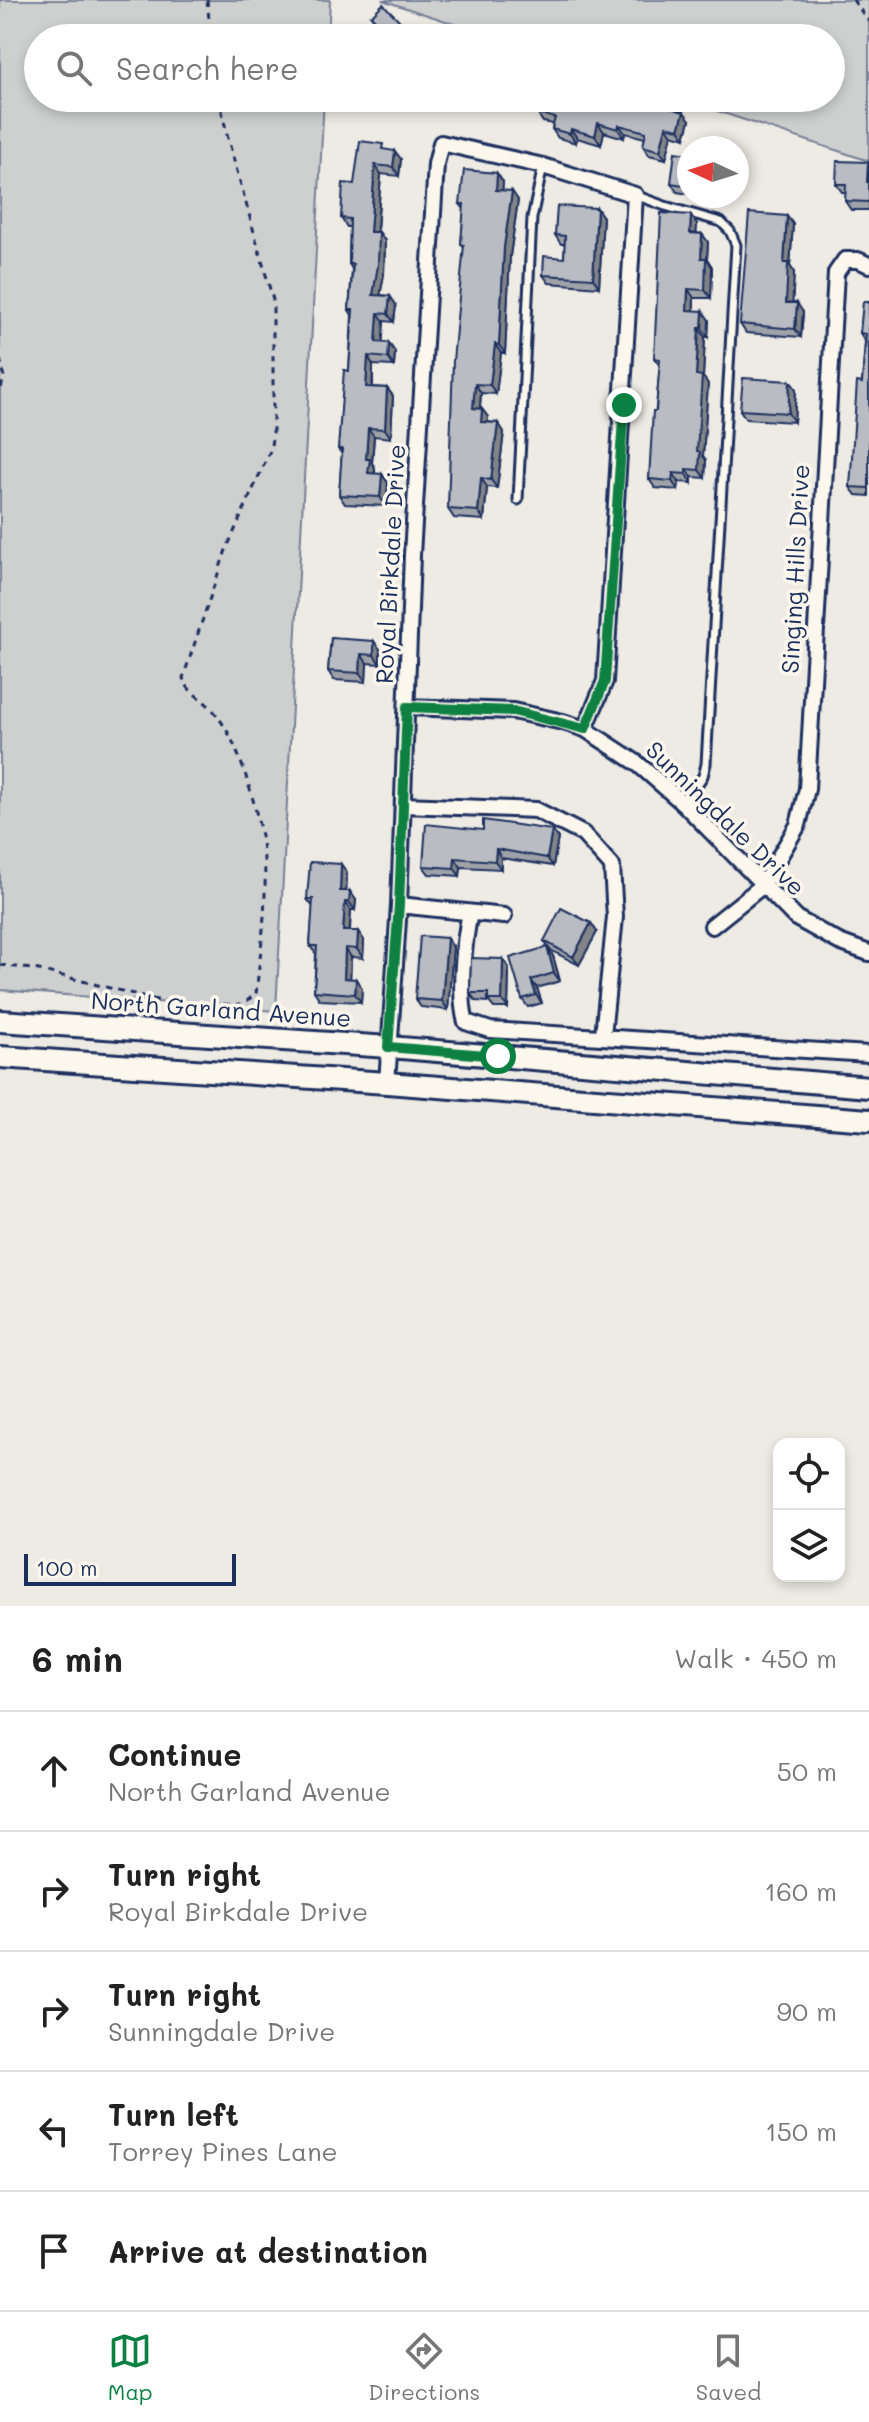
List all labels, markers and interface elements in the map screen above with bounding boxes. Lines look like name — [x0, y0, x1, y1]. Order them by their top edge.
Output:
search box — [24, 24, 845, 112]
icon: search — [52, 46, 96, 90]
text: Search here — [116, 48, 299, 88]
north arrow — [677, 136, 749, 208]
route end — [606, 387, 642, 423]
street label: Royal Birkdale Drive — [368, 443, 411, 685]
street label: Singing Hills Drive — [774, 463, 815, 674]
street label: Sunningdale Drive — [640, 734, 812, 902]
street label: North Garland Avenue — [90, 984, 352, 1033]
route start — [480, 1038, 516, 1074]
map controls — [773, 1438, 845, 1582]
button: locate — [773, 1438, 845, 1510]
button: layers — [773, 1510, 845, 1582]
scale bar — [24, 1550, 236, 1586]
text: 100 m — [36, 1553, 98, 1582]
text: 6 min — [32, 1636, 123, 1681]
text: Walk · 450 m — [674, 1641, 837, 1675]
text: Continue — [108, 1734, 241, 1774]
icon: ahead — [32, 1749, 76, 1793]
text: 50 m — [777, 1754, 837, 1788]
text: North Garland Avenue — [108, 1774, 391, 1808]
text: Turn right — [108, 1854, 261, 1894]
icon: right — [32, 1869, 76, 1913]
text: 160 m — [765, 1874, 837, 1908]
text: Royal Birkdale Drive — [108, 1894, 368, 1928]
text: Turn right — [108, 1974, 261, 2014]
icon: right — [32, 1989, 76, 2033]
text: 90 m — [777, 1994, 837, 2028]
text: Sunningdale Drive — [108, 2014, 335, 2048]
text: Turn left — [108, 2094, 239, 2134]
icon: left — [32, 2109, 76, 2153]
text: 150 m — [765, 2114, 837, 2148]
text: Torrey Pines Lane — [108, 2134, 338, 2168]
icon: arrive — [32, 2229, 76, 2273]
text: Arrive at destination — [108, 2231, 428, 2271]
tab: Map — [108, 2329, 153, 2406]
tab: Directions — [368, 2329, 480, 2406]
tab: Saved — [696, 2329, 761, 2406]

